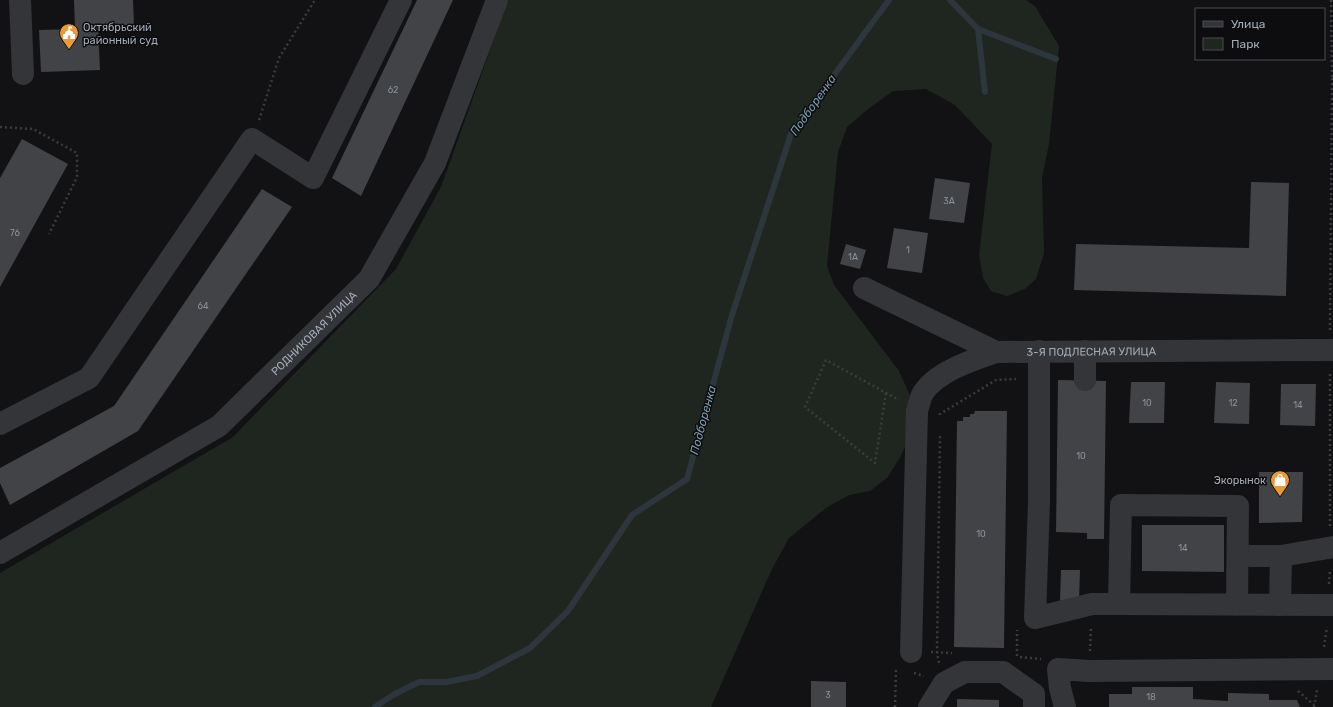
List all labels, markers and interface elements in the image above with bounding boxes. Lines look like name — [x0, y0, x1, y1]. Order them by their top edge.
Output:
legend — [1195, 8, 1325, 60]
text: Улица — [1231, 17, 1265, 31]
place label: Октябрьский районный суд — [83, 21, 158, 47]
public building icon: Октябрьский районный суд — [58, 22, 80, 50]
text: Парк — [1231, 37, 1260, 51]
water label: Подборенка — [787, 72, 839, 138]
house number: 62 — [388, 85, 398, 95]
house number: 3А — [943, 196, 955, 206]
house number: 76 — [10, 228, 20, 238]
house number: 1 — [906, 245, 910, 255]
house number: 1А — [848, 252, 858, 262]
street label: РОДНИКОВАЯ УЛИЦА — [268, 288, 360, 378]
house number: 64 — [197, 301, 209, 311]
street label: 3-Я ПОДЛЕСНАЯ УЛИЦА — [1027, 345, 1157, 358]
water label: Подборенка — [687, 384, 719, 456]
house number: 10 — [1142, 398, 1152, 408]
house number: 12 — [1228, 398, 1238, 408]
house number: 14 — [1293, 400, 1303, 410]
house number: 10 — [1076, 451, 1086, 461]
shop icon: Экорынок — [1269, 469, 1291, 497]
place label: Экорынок — [1214, 474, 1266, 487]
house number: 10 — [976, 529, 986, 539]
house number: 14 — [1178, 543, 1188, 553]
house number: 3 — [825, 690, 831, 700]
house number: 18 — [1146, 692, 1156, 702]

